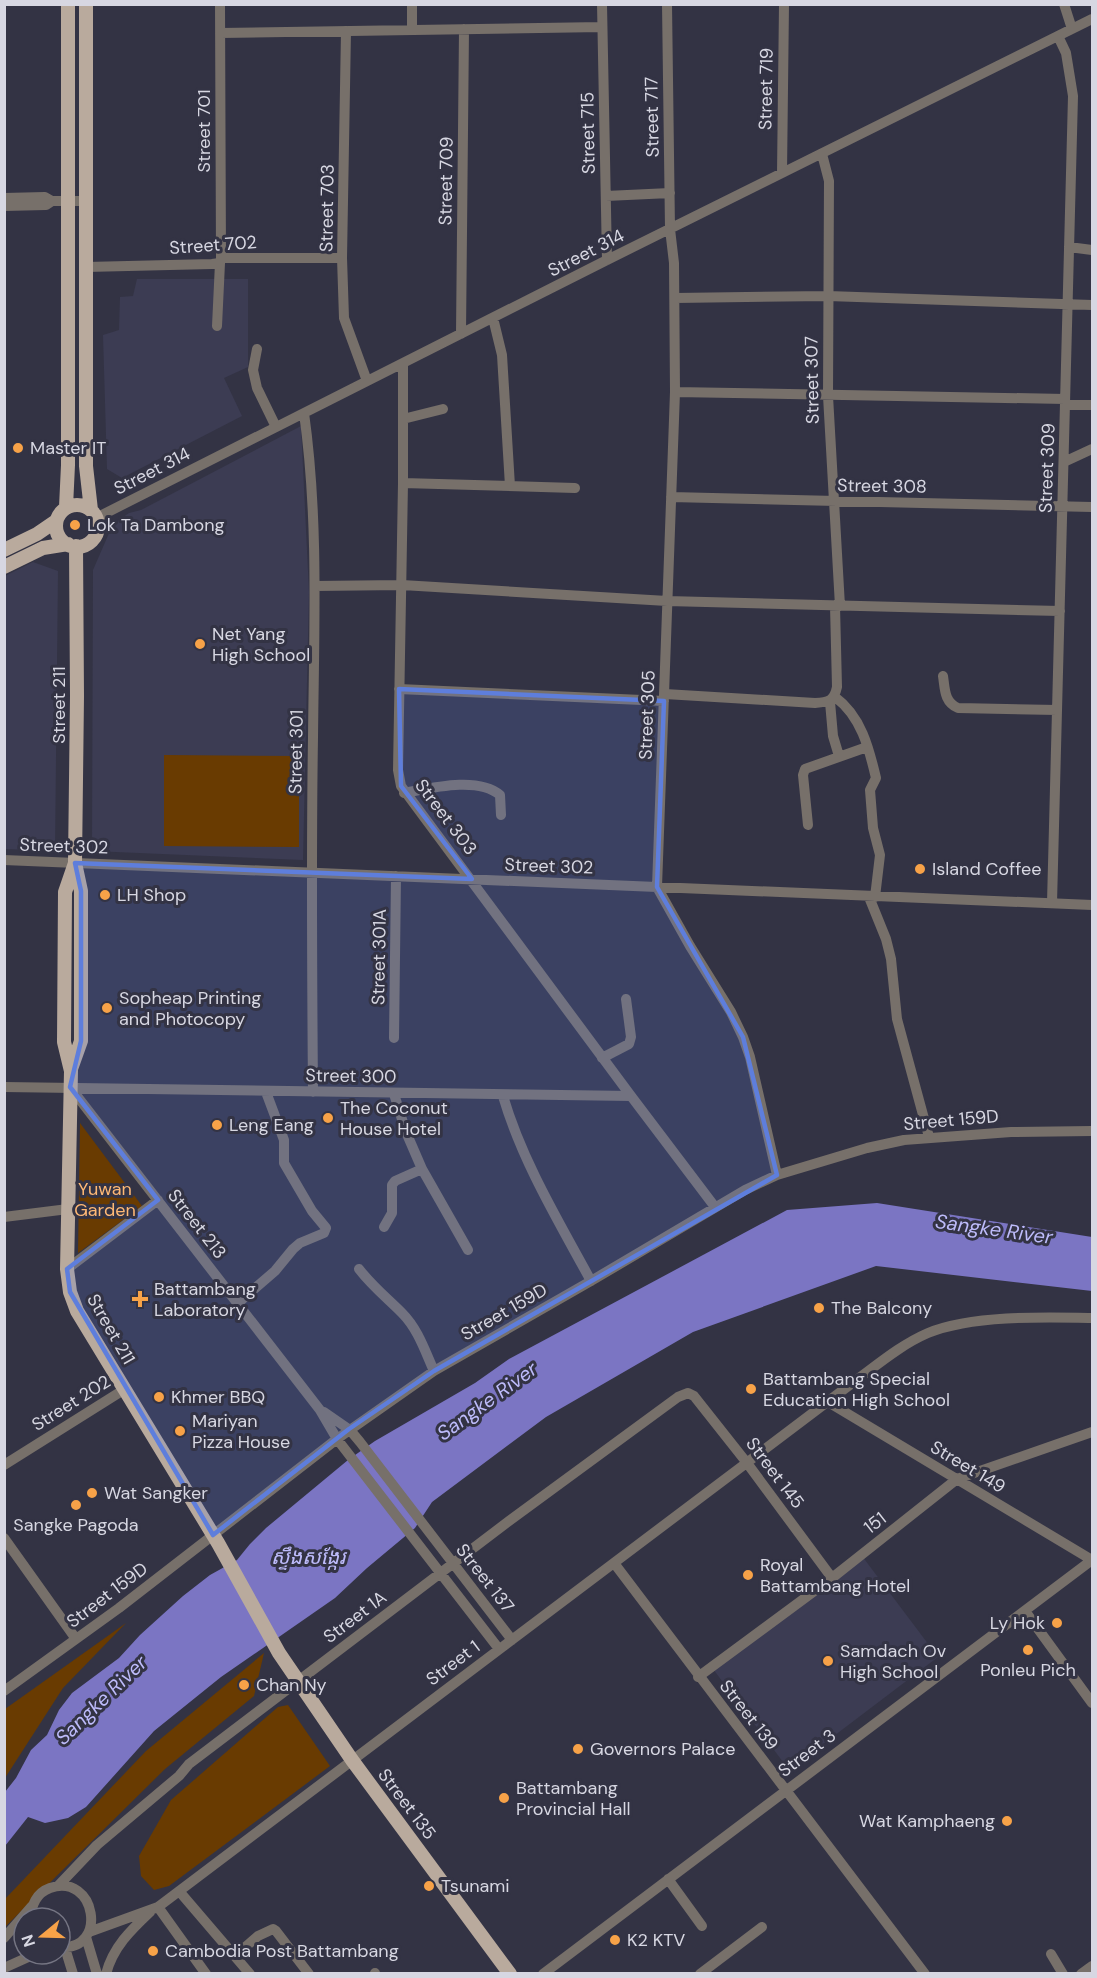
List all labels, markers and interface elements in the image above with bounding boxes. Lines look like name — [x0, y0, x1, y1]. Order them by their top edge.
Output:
street label: Street 719 — [753, 48, 779, 130]
street label: Street 717 — [639, 76, 665, 158]
street label: Street 701 — [192, 89, 216, 173]
street label: Street 715 — [575, 92, 601, 174]
street label: Street 709 — [433, 136, 459, 226]
street label: Street 703 — [314, 164, 340, 252]
street label: Street 314 — [544, 224, 628, 282]
street label: Street 702 — [168, 230, 258, 260]
street label: Street 307 — [799, 336, 825, 424]
street label: Street 309 — [1033, 423, 1061, 513]
place label: Master IT — [30, 436, 106, 460]
marker: Master IT — [11, 441, 25, 455]
street label: Street 314 — [110, 442, 194, 500]
street label: Street 308 — [837, 473, 927, 499]
place label: Lok Ta Dambong — [87, 513, 225, 537]
marker: Lok Ta Dambong — [68, 518, 82, 532]
place label: Net Yang High School — [212, 622, 310, 667]
marker: Net Yang High School — [193, 637, 207, 651]
street label: Street 211 — [47, 666, 71, 744]
street label: Street 305 — [633, 670, 661, 760]
street label: Street 301 — [283, 710, 309, 794]
street label: Street 303 — [410, 774, 482, 860]
street label: Street 302 — [19, 832, 109, 860]
street label: Street 302 — [504, 852, 594, 880]
place label: Island Coffee — [932, 857, 1041, 881]
marker: Island Coffee — [913, 862, 927, 876]
place label: LH Shop — [117, 883, 186, 907]
marker: LH Shop — [98, 888, 112, 902]
street label: Street 301A — [366, 909, 392, 1005]
place label: Sopheap Printing and Photocopy — [119, 986, 261, 1031]
marker: Sopheap Printing and Photocopy — [100, 1001, 114, 1015]
street label: Street 300 — [305, 1063, 397, 1089]
place label: The Coconut House Hotel — [340, 1096, 448, 1141]
street label: Street 159D — [902, 1104, 1000, 1136]
marker: The Coconut House Hotel — [321, 1111, 335, 1125]
place label: Leng Eang — [229, 1113, 314, 1137]
marker: Leng Eang — [210, 1118, 224, 1132]
park label: Yuwan Garden — [74, 1177, 136, 1222]
street label: Street 213 — [162, 1184, 232, 1264]
water label: Sangke River — [934, 1208, 1055, 1250]
place label: Battambang Laboratory — [154, 1277, 256, 1322]
street label: Street 159D — [457, 1278, 551, 1346]
street label: Street 211 — [81, 1289, 141, 1369]
marker: Battambang Laboratory — [131, 1290, 149, 1308]
place label: The Balcony — [831, 1296, 932, 1320]
marker: The Balcony — [812, 1301, 826, 1315]
water label: Sangke River — [432, 1355, 543, 1446]
place label: Battambang Special Education High School — [763, 1367, 950, 1412]
street label: Street 202 — [27, 1369, 115, 1437]
marker: Battambang Special Education High School — [744, 1382, 758, 1396]
place label: Khmer BBQ — [171, 1385, 265, 1409]
marker: Khmer BBQ — [152, 1390, 166, 1404]
place label: Mariyan Pizza House — [192, 1409, 290, 1454]
marker: Mariyan Pizza House — [173, 1424, 187, 1438]
street label: Street 145 — [740, 1433, 810, 1513]
street label: Street 149 — [926, 1435, 1010, 1499]
place label: Wat Sangker — [104, 1481, 208, 1505]
marker: Wat Sangker — [85, 1486, 99, 1500]
marker: Sangke Pagoda — [69, 1498, 83, 1512]
street label: 151 — [859, 1507, 891, 1539]
place label: Sangke Pagoda — [13, 1513, 139, 1537]
street label: Street 137 — [450, 1539, 520, 1617]
water label: ស្ទឹងសង្កែរ — [271, 1544, 347, 1570]
place label: Royal Battambang Hotel — [760, 1553, 910, 1598]
street label: Street 159D — [62, 1557, 152, 1633]
marker: Royal Battambang Hotel — [741, 1568, 755, 1582]
street label: Street 1A — [318, 1585, 392, 1649]
place label: Ly Hok — [990, 1611, 1045, 1635]
marker: Ly Hok — [1050, 1616, 1064, 1630]
street label: Street 1 — [421, 1635, 485, 1691]
place label: Samdach Ov High School — [840, 1639, 947, 1684]
marker: Ponleu Pich — [1021, 1643, 1035, 1657]
water label: Sangke River — [50, 1649, 153, 1750]
marker: Samdach Ov High School — [821, 1654, 835, 1668]
place label: Ponleu Pich — [980, 1658, 1076, 1682]
place label: Chan Ny — [256, 1673, 327, 1697]
street label: Street 139 — [714, 1675, 784, 1755]
marker: Chan Ny — [237, 1678, 251, 1692]
street label: Street 3 — [773, 1723, 841, 1783]
place label: Governors Palace — [590, 1737, 735, 1761]
marker: Governors Palace — [571, 1742, 585, 1756]
street label: Street 135 — [372, 1764, 442, 1844]
place label: Battambang Provincial Hall — [516, 1776, 630, 1821]
marker: Battambang Provincial Hall — [497, 1791, 511, 1805]
place label: Wat Kamphaeng — [859, 1809, 995, 1833]
marker: Wat Kamphaeng — [1000, 1814, 1014, 1828]
place label: Tsunami — [441, 1874, 510, 1898]
marker: Tsunami — [422, 1879, 436, 1893]
north arrow — [12, 1906, 72, 1966]
place label: K2 KTV — [627, 1928, 685, 1952]
text: N — [16, 1932, 40, 1950]
marker: K2 KTV — [608, 1933, 622, 1947]
place label: Cambodia Post Battambang — [165, 1939, 399, 1963]
marker: Cambodia Post Battambang — [146, 1944, 160, 1958]

